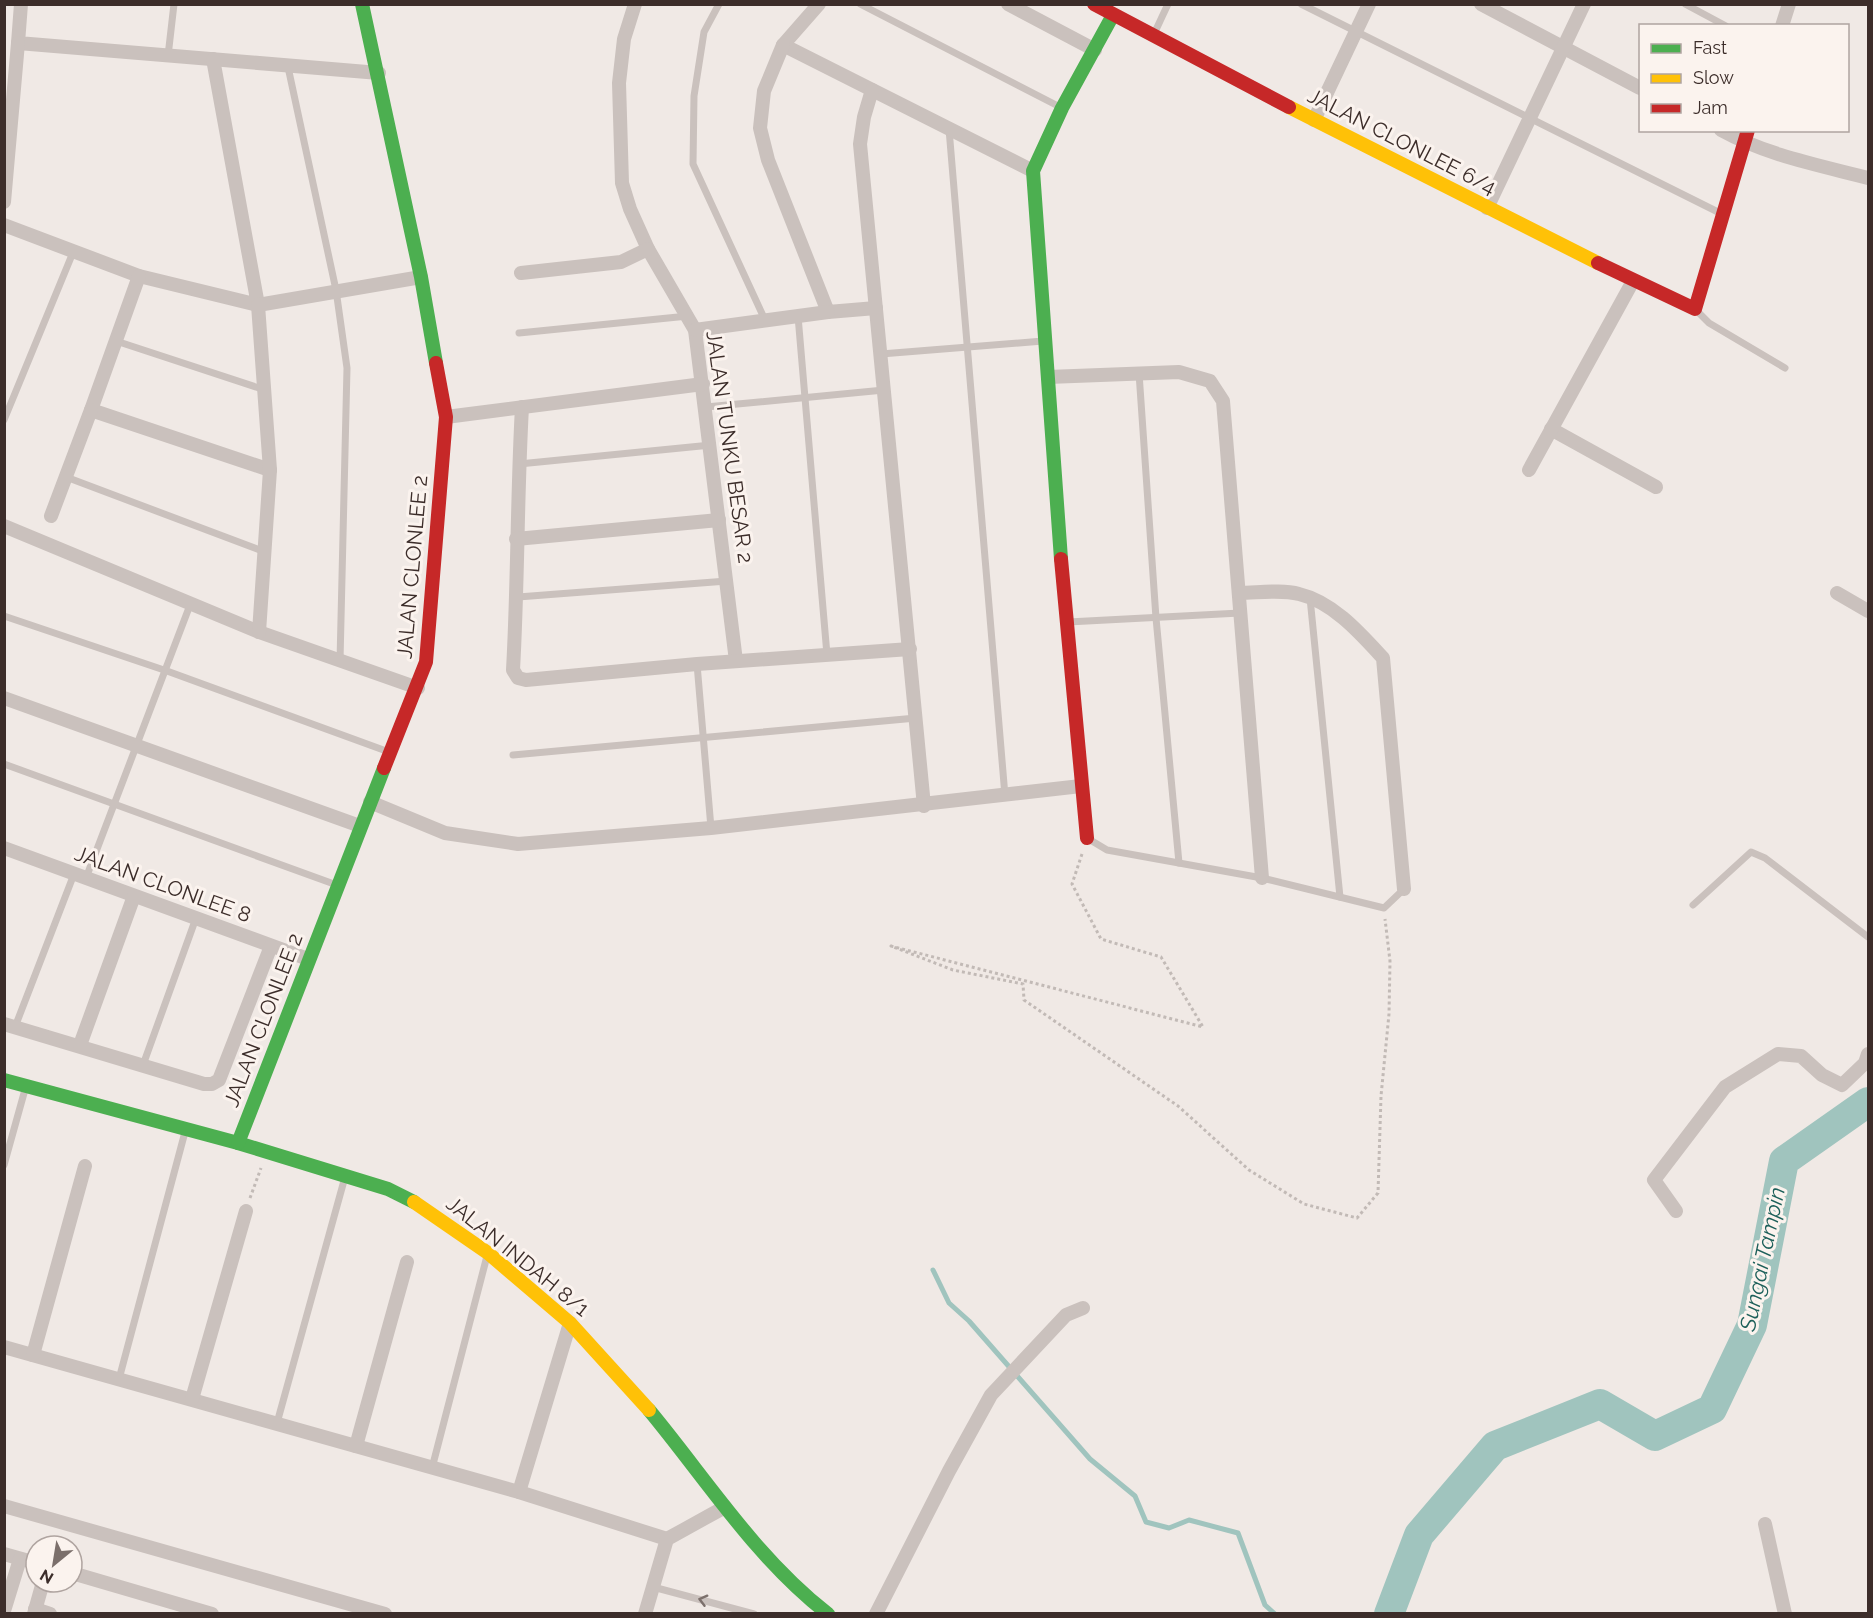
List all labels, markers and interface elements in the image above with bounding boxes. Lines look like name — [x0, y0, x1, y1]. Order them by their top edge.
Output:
legend — [1639, 24, 1849, 132]
text: Fast — [1693, 37, 1727, 58]
text: Slow — [1693, 67, 1734, 88]
street label: JALAN CLONLEE 6/4 — [1304, 83, 1500, 199]
text: Jam — [1693, 97, 1728, 118]
street label: JALAN TUNKU BESAR 2 — [701, 329, 759, 565]
street label: JALAN CLONLEE 2 — [392, 474, 432, 660]
street label: JALAN CLONLEE 8 — [72, 841, 254, 927]
street label: JALAN CLONLEE 2 — [218, 930, 308, 1110]
water label: Sungai Tampin — [1734, 1185, 1790, 1334]
street label: JALAN INDAH 8/1 — [442, 1191, 594, 1321]
north arrow — [24, 1534, 84, 1594]
text: N — [37, 1565, 57, 1588]
one-way arrow — [698, 1595, 709, 1607]

